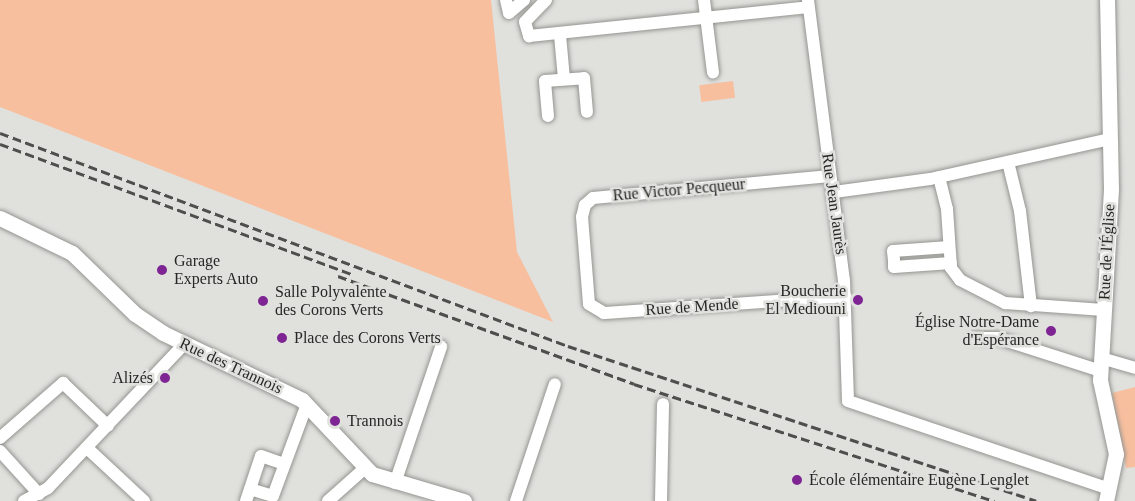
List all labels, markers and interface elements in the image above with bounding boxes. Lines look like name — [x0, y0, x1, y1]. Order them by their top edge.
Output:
street label: Rue Jean Jaurès — [817, 152, 851, 256]
street label: Rue Victor Pecqueur — [612, 175, 746, 205]
street label: Rue de l'Église — [1095, 203, 1119, 301]
place label: Garage Experts Auto — [174, 251, 259, 289]
marker: Garage Experts Auto — [155, 263, 169, 277]
place label: Boucherie El Mediouni — [766, 281, 846, 319]
place label: Salle Polyvalente des Corons Verts — [275, 282, 387, 320]
marker: Boucherie El Mediouni — [851, 293, 865, 307]
marker: Salle Polyvalente des Corons Verts — [256, 294, 270, 308]
street label: Rue de Mende — [645, 294, 739, 320]
place label: Église Notre-Dame d'Espérance — [915, 312, 1039, 350]
marker: Église Notre-Dame d'Espérance — [1044, 324, 1058, 338]
place label: Place des Corons Verts — [294, 328, 441, 348]
marker: Place des Corons Verts — [275, 331, 289, 345]
street label: Rue des Trannois — [176, 334, 286, 398]
place label: Alizés — [112, 368, 153, 388]
marker: Alizés — [158, 371, 172, 385]
place label: Trannois — [347, 411, 403, 431]
marker: Trannois — [328, 414, 342, 428]
place label: École élémentaire Eugène Lenglet — [809, 470, 1029, 490]
marker: École élémentaire Eugène Lenglet — [790, 473, 804, 487]

